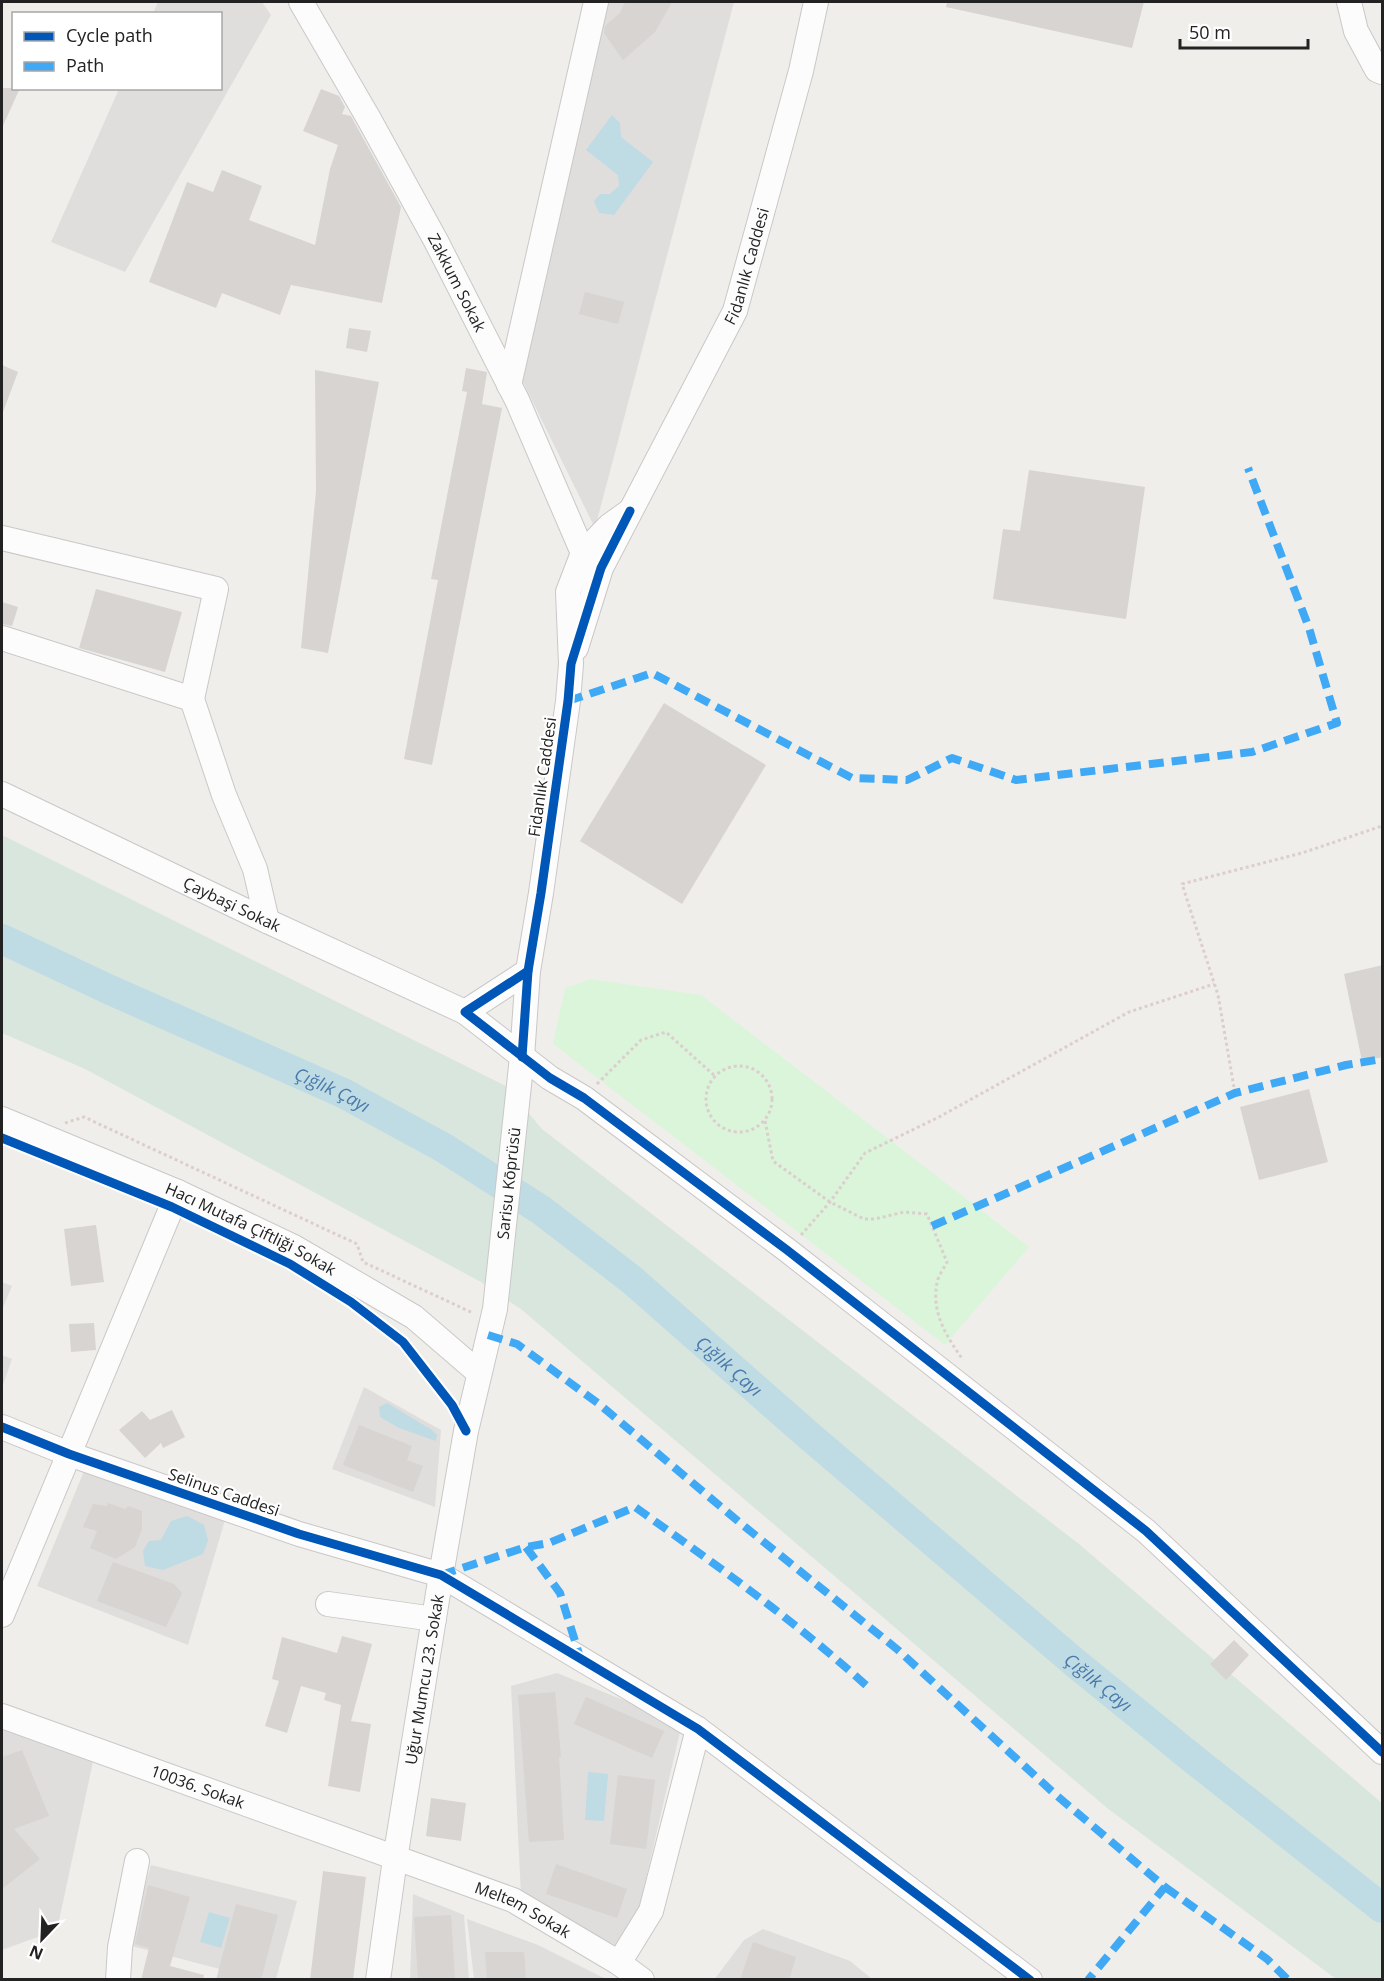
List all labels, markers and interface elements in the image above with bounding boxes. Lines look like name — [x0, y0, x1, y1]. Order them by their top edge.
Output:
legend — [12, 12, 222, 90]
scale bar — [1180, 12, 1308, 50]
text: 50 m — [1189, 20, 1231, 44]
text: Cycle path — [66, 23, 153, 47]
text: Path — [66, 53, 104, 77]
street label: Fidanlık Caddesi — [719, 205, 774, 328]
street label: Zakkum Sokak — [423, 229, 492, 336]
street label: Fidanlık Caddesi — [523, 716, 561, 838]
street label: Çaybaşi Sokak — [180, 871, 285, 937]
water label: Çığlık Çayı — [291, 1061, 375, 1118]
street label: Sarisu Kōprüsü — [492, 1126, 525, 1240]
street label: Hacı Mutafa Çiftliği Sokak — [162, 1177, 341, 1281]
water label: Çığlık Çayı — [691, 1330, 768, 1402]
street label: Selinus Caddesi — [165, 1463, 283, 1521]
street label: Uğur Mumcu 23. Sokak — [399, 1592, 449, 1766]
water label: Çığlık Çayı — [1060, 1647, 1138, 1717]
street label: 10036. Sokak — [148, 1759, 248, 1814]
street label: Meltem Sokak — [472, 1876, 575, 1943]
north arrow — [12, 1909, 72, 1969]
text: N — [26, 1940, 46, 1965]

